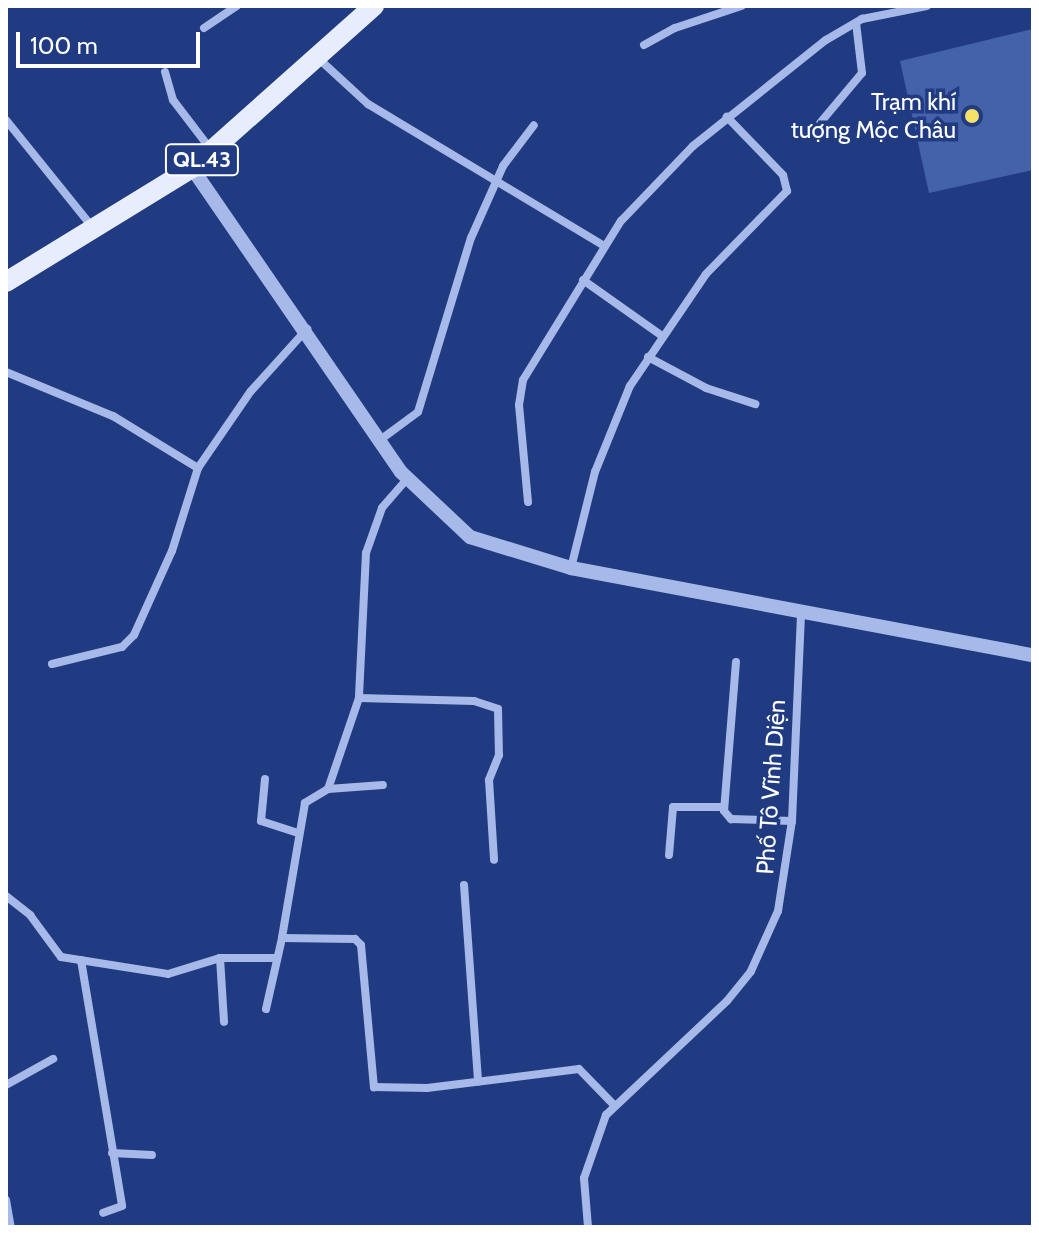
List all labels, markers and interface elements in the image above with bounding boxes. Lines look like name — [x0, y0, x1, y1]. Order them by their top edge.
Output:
scale bar — [20, 16, 204, 66]
text: 100 m — [30, 31, 98, 60]
place label: Trạm khí tượng Mộc Châu — [791, 88, 956, 144]
marker: Trạm khí tượng Mộc Châu — [963, 107, 981, 125]
road number: QL.43 — [164, 142, 240, 178]
street label: Phố Tô Vĩnh Diện — [751, 699, 791, 875]

